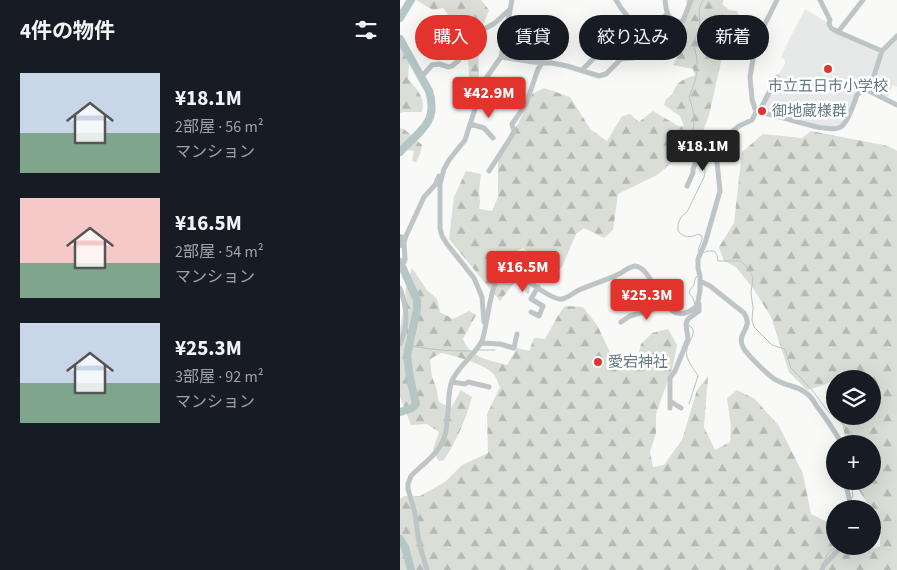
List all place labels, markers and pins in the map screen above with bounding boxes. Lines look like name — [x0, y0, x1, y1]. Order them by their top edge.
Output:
marker: 市立五日市小学校 — [822, 63, 834, 75]
pin: ¥42.9M — [448, 76, 530, 119]
place label: 市立五日市小学校 — [768, 76, 888, 97]
place label: 御地蔵様群 — [772, 101, 847, 122]
marker: 御地蔵様群 — [756, 105, 768, 117]
pin: ¥18.1M — [662, 130, 744, 172]
pin: ¥16.5M — [482, 250, 564, 293]
pin: ¥25.3M — [606, 278, 688, 321]
place label: 愛宕神社 — [608, 352, 668, 373]
marker: 愛宕神社 — [592, 356, 604, 368]

